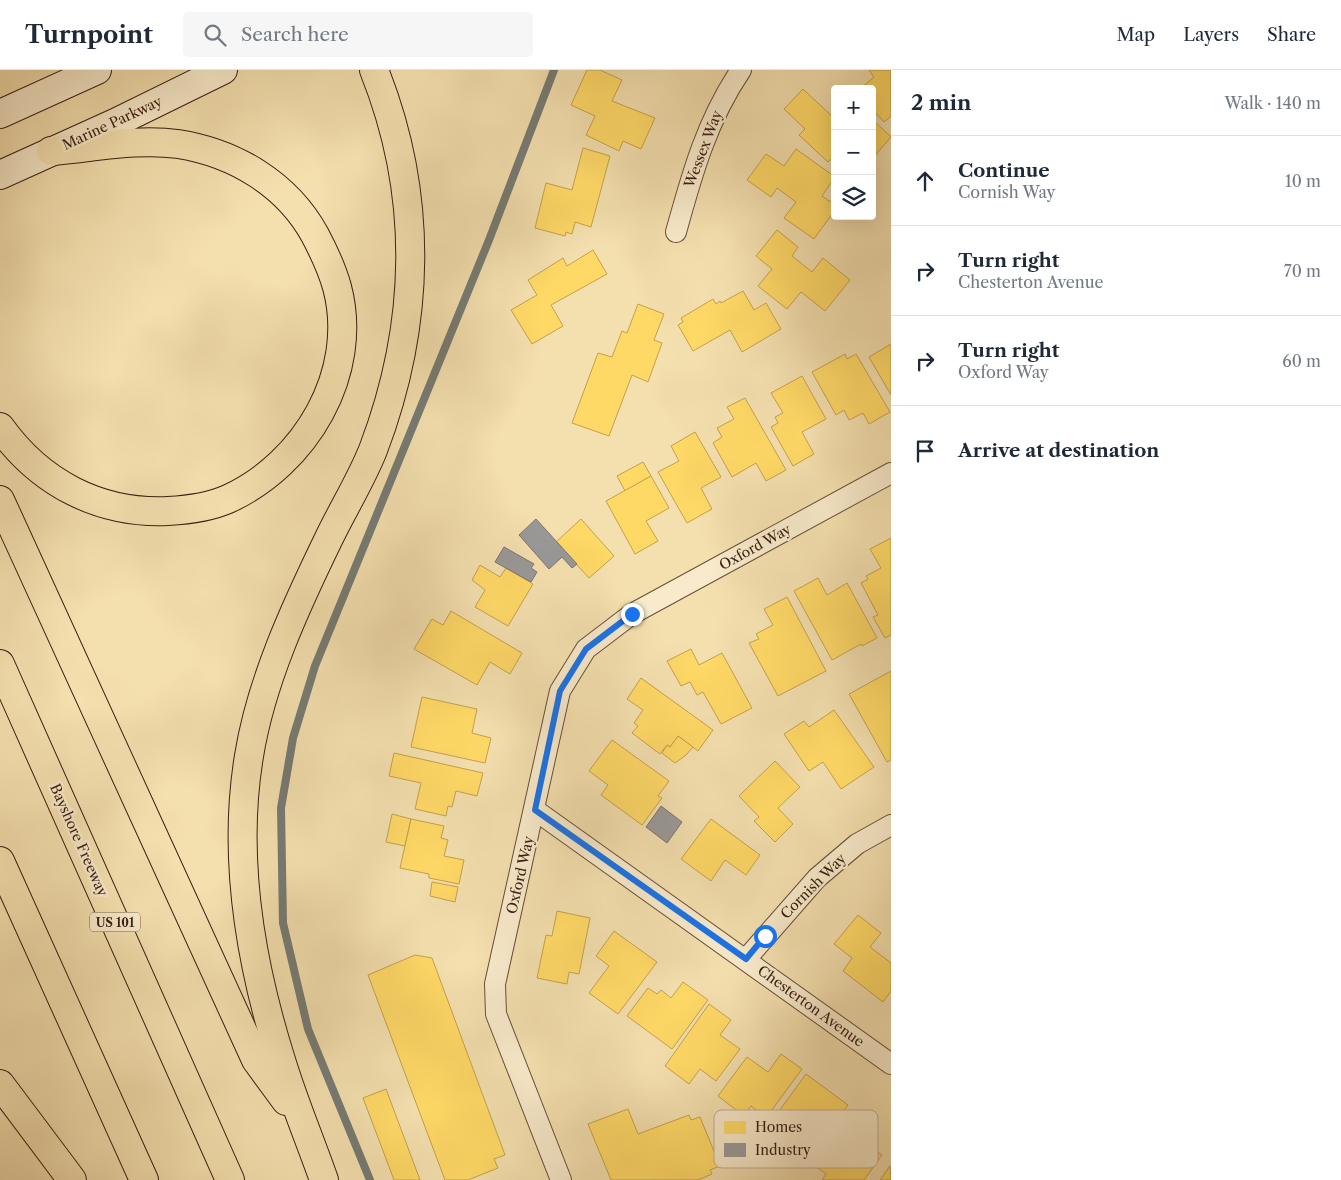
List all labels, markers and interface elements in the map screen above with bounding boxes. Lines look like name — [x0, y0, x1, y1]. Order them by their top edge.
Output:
search box — [183, 12, 533, 57]
text: Turnpoint — [25, 20, 153, 49]
icon: search — [201, 21, 229, 49]
text: Search here — [241, 23, 349, 46]
text: Map — [1117, 24, 1155, 46]
text: Layers — [1183, 24, 1239, 46]
text: Share — [1267, 24, 1316, 46]
map controls — [831, 85, 876, 220]
button: + — [831, 85, 876, 130]
text: 2 min — [911, 90, 971, 115]
street label: Marine Parkway — [59, 92, 165, 154]
text: Walk · 140 m — [1224, 93, 1321, 113]
street label: Wessex Way — [680, 108, 726, 191]
button: − — [831, 130, 876, 175]
text: Continue — [958, 159, 1050, 182]
icon: ahead — [911, 167, 939, 195]
text: 10 m — [1285, 171, 1321, 191]
button: layers — [831, 175, 876, 220]
text: Cornish Way — [958, 182, 1055, 202]
text: Turn right — [958, 249, 1059, 272]
icon: right — [911, 257, 939, 285]
text: 70 m — [1284, 261, 1321, 281]
text: Chesterton Avenue — [958, 272, 1104, 292]
text: Turn right — [958, 339, 1059, 362]
icon: right — [911, 347, 939, 375]
text: 60 m — [1282, 351, 1321, 371]
text: Oxford Way — [958, 362, 1049, 382]
icon: arrive — [911, 437, 939, 465]
text: Arrive at destination — [958, 439, 1159, 462]
street label: Oxford Way — [716, 520, 794, 574]
route end — [621, 603, 644, 626]
street label: Bayshore Freeway — [46, 781, 112, 899]
street label: Oxford Way — [502, 834, 538, 916]
street label: Cornish Way — [776, 849, 850, 923]
road number: US 101 — [90, 912, 140, 932]
route start — [754, 925, 777, 948]
street label: Chesterton Avenue — [754, 961, 868, 1051]
legend — [714, 1110, 878, 1168]
text: Homes — [755, 1118, 802, 1136]
text: Industry — [755, 1141, 811, 1159]

